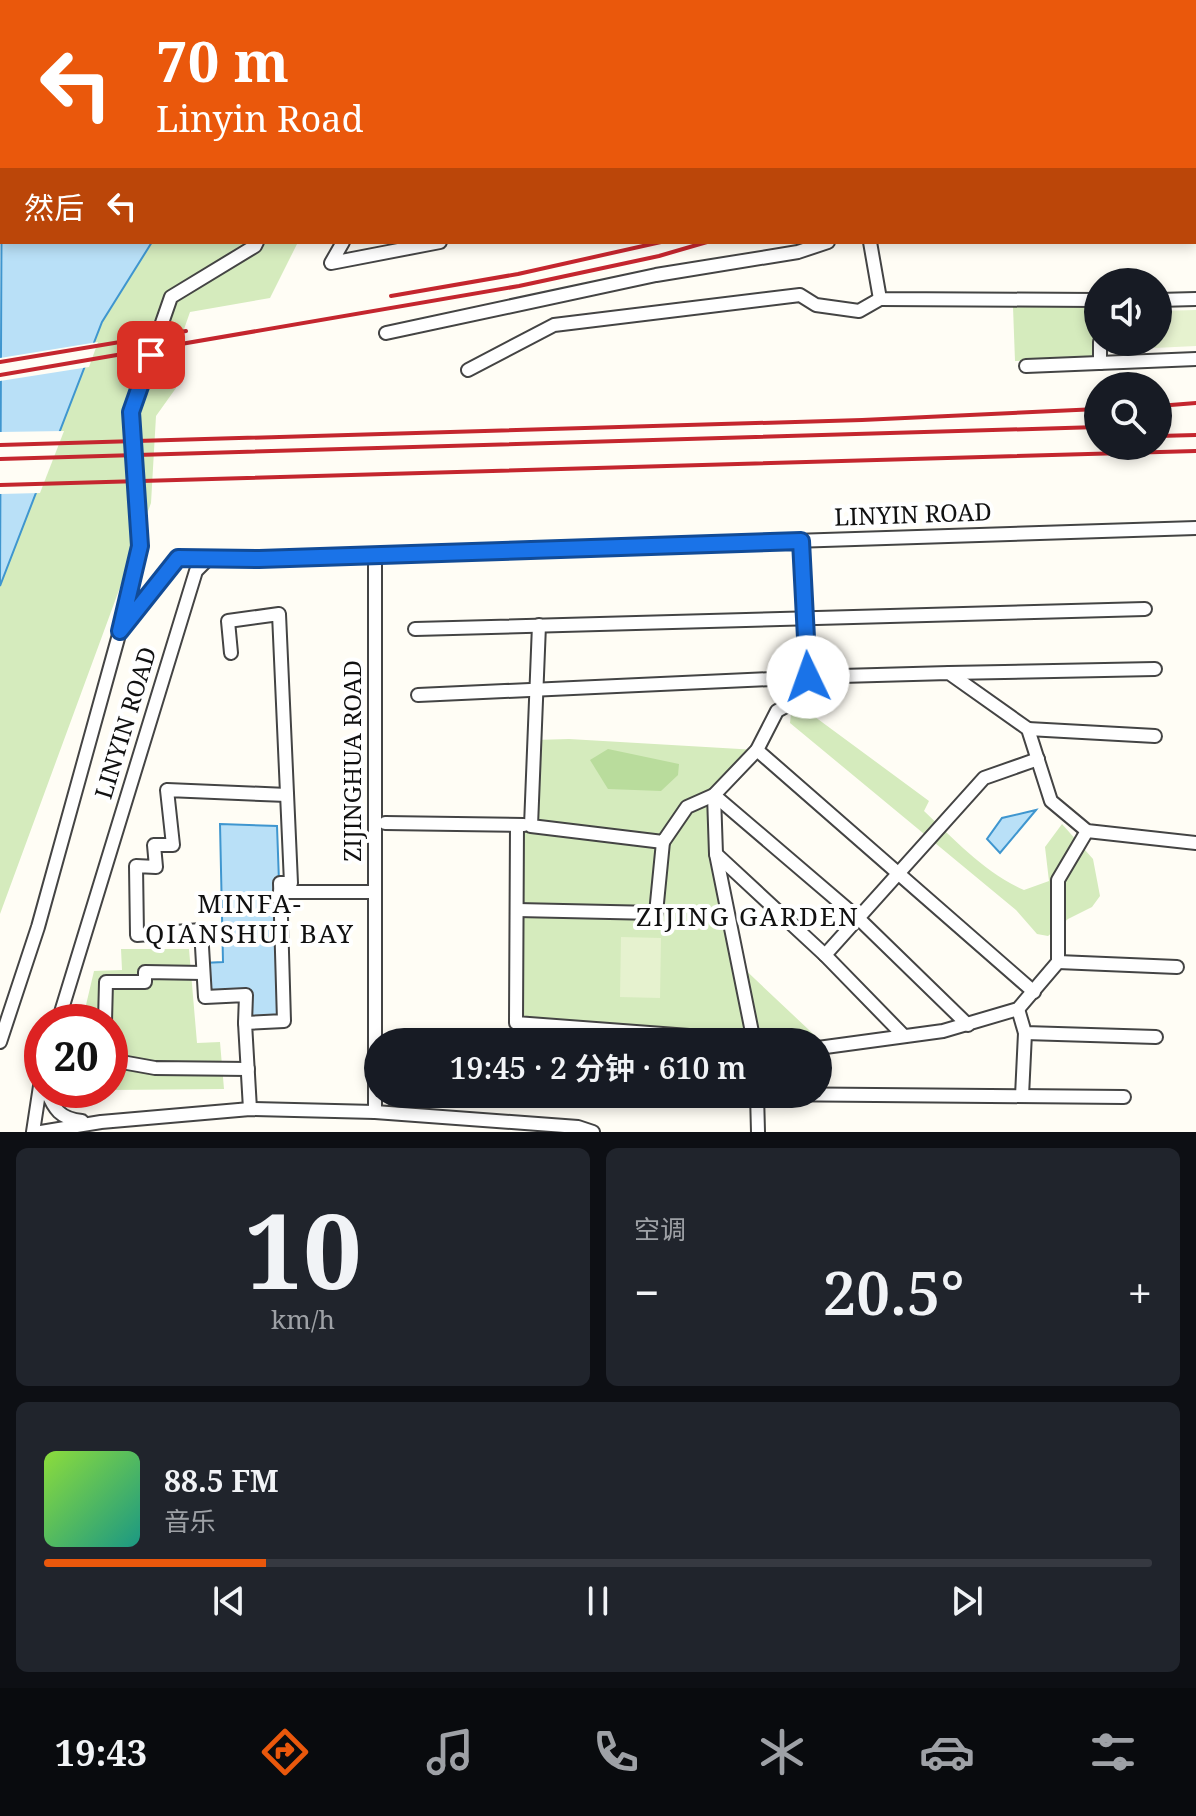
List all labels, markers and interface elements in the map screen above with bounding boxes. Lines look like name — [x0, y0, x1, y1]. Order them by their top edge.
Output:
text: 70 m — [156, 22, 289, 98]
icon: left — [24, 32, 128, 136]
text: Linyin Road — [156, 94, 364, 143]
icon: left — [100, 184, 144, 228]
text: 然后 — [24, 187, 84, 228]
map controls — [1084, 268, 1172, 460]
button: sound — [1084, 268, 1172, 356]
pin — [117, 321, 185, 389]
icon: arrive — [129, 333, 173, 377]
button: search — [1084, 372, 1172, 460]
street label: LINYIN ROAD — [834, 494, 992, 533]
position arrow — [766, 635, 850, 719]
street label: LINYIN ROAD — [86, 642, 163, 803]
street label: ZIJINGHUA ROAD — [335, 660, 368, 862]
district label: MINFA- QIANSHUI BAY — [145, 885, 355, 951]
district label: ZIJING GARDEN — [636, 898, 860, 934]
speed limit sign: 20 — [24, 1004, 128, 1108]
text: 19:45 · 2 分钟 · 610 m — [450, 1047, 746, 1088]
text: 10 — [244, 1178, 362, 1319]
text: 空调 — [634, 1211, 686, 1247]
text: 20.5° — [822, 1251, 964, 1333]
text: − — [634, 1262, 659, 1322]
text: + — [1127, 1262, 1152, 1322]
text: km/h — [271, 1301, 335, 1337]
text: 88.5 FM — [164, 1460, 279, 1501]
text: 音乐 — [164, 1503, 216, 1539]
icon: previous — [207, 1579, 251, 1623]
icon: pause — [576, 1579, 620, 1623]
icon: next — [945, 1579, 989, 1623]
icon: directions — [257, 1724, 313, 1780]
icon: music — [422, 1724, 478, 1780]
icon: phone — [588, 1724, 644, 1780]
icon: climate — [754, 1724, 810, 1780]
icon: car — [919, 1724, 975, 1780]
icon: filters — [1085, 1724, 1141, 1780]
text: 19:43 — [55, 1728, 147, 1777]

